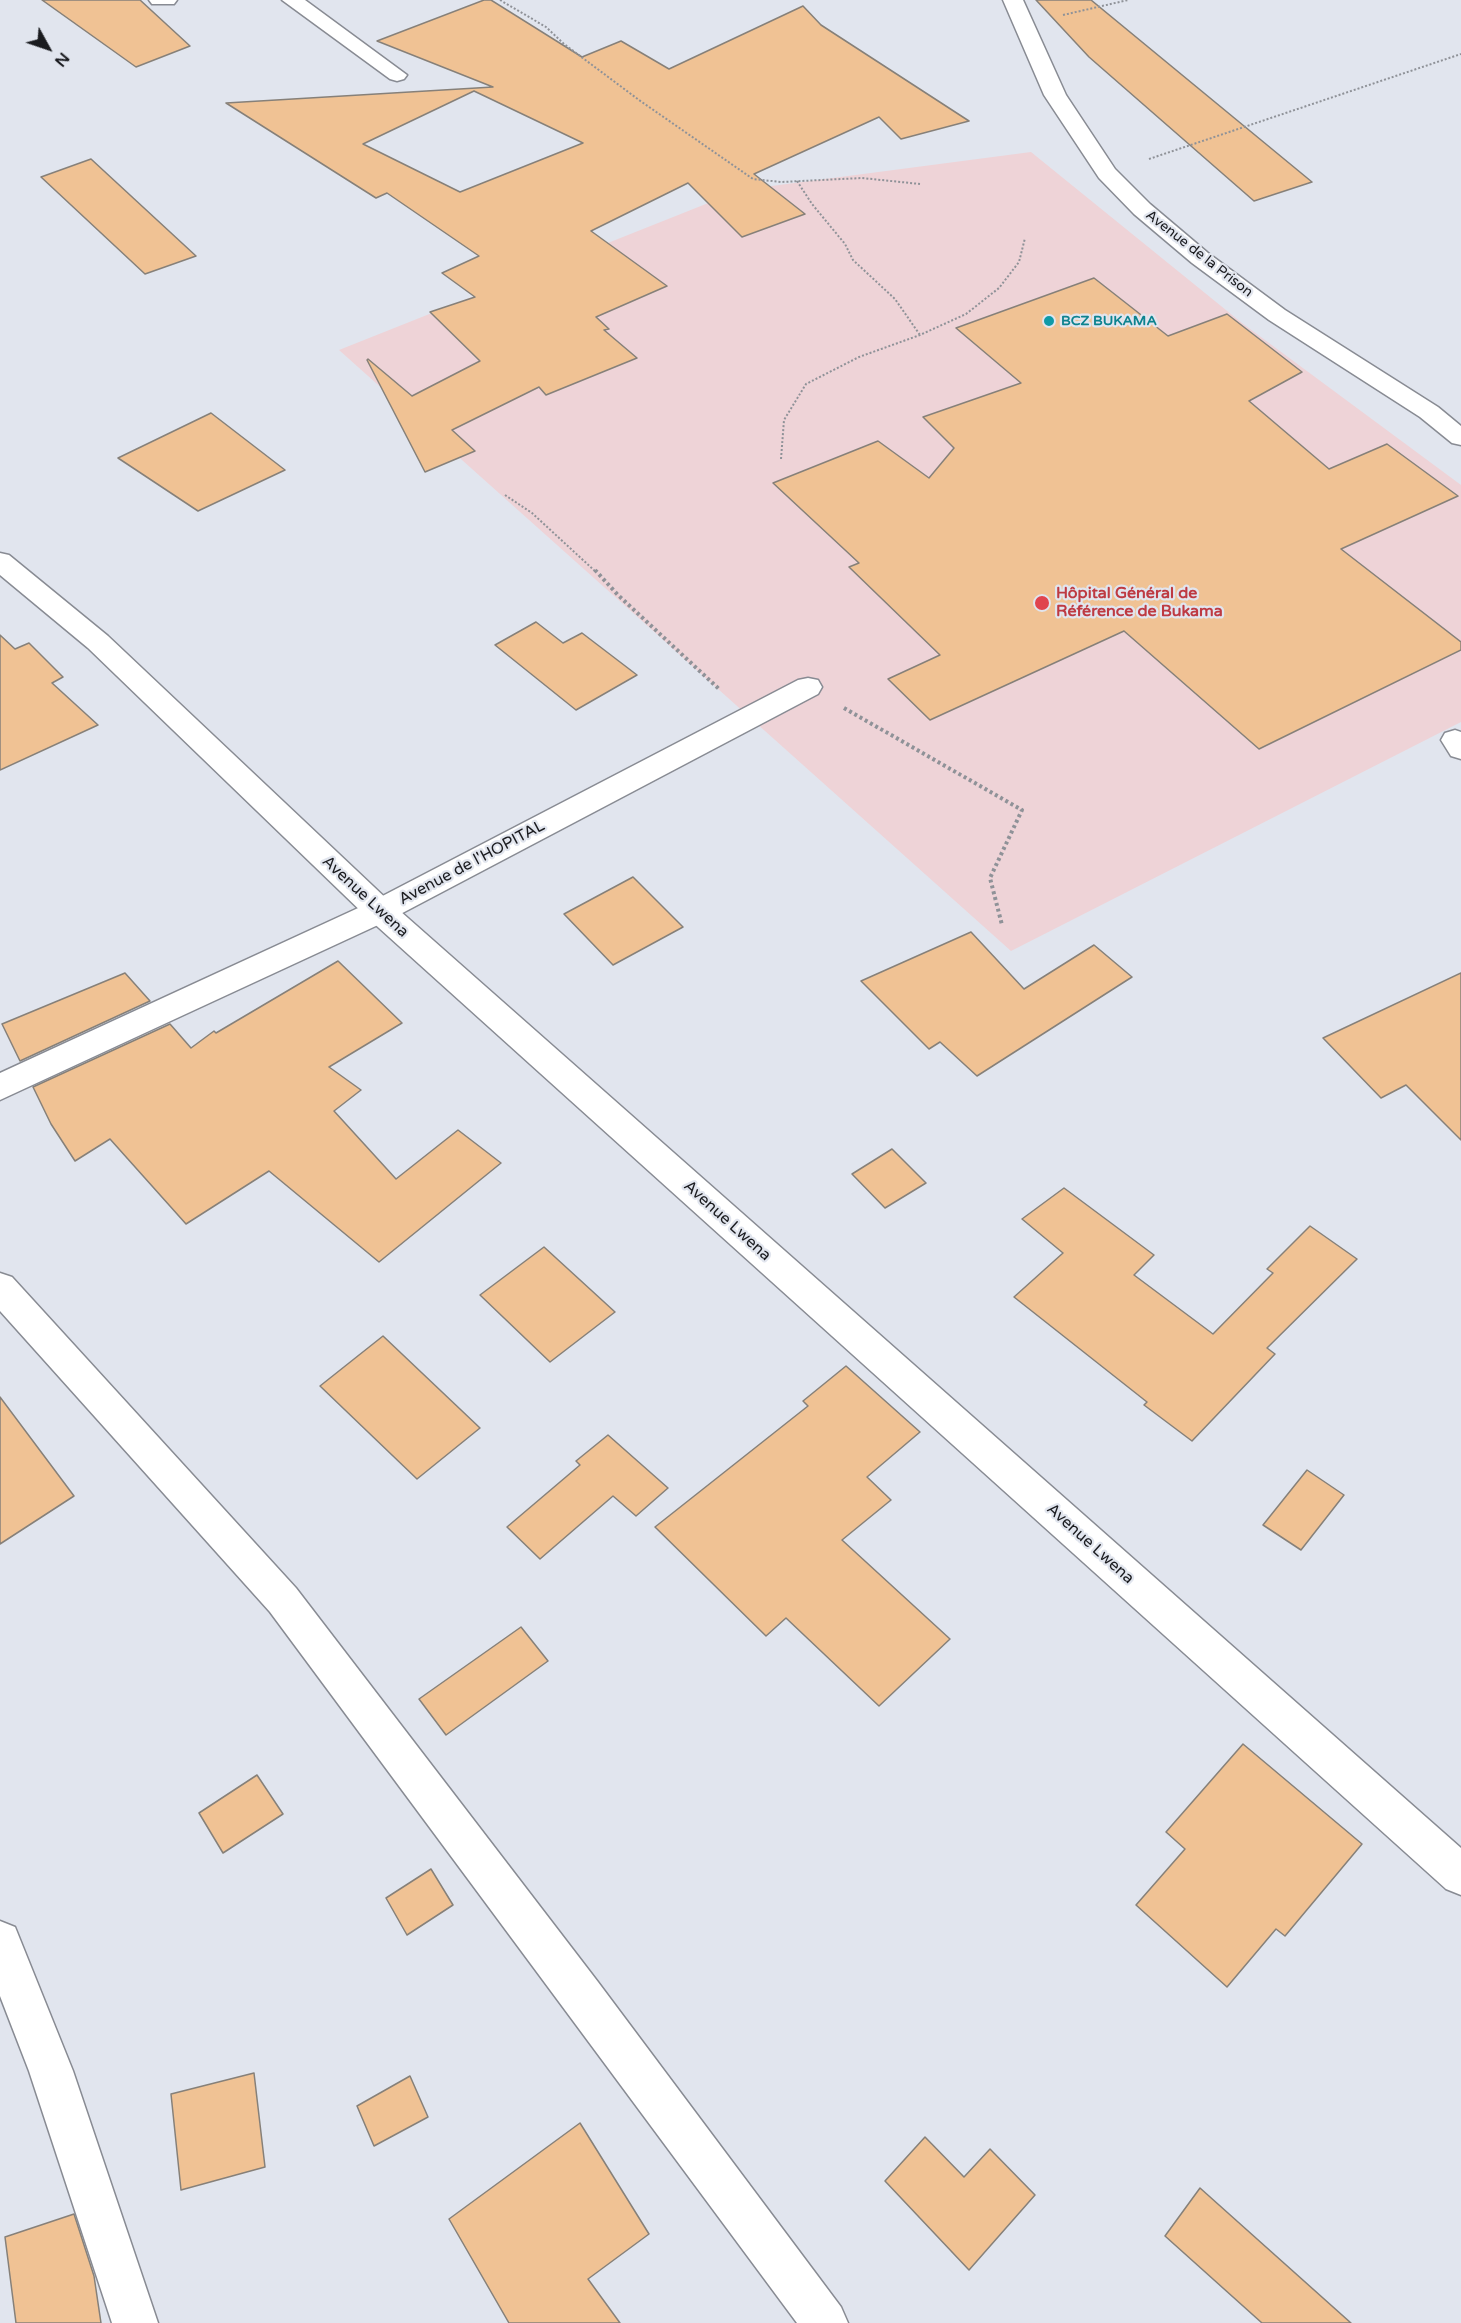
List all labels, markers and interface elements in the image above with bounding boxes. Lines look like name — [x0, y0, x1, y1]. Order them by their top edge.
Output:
north arrow — [18, 18, 78, 78]
text: N — [50, 48, 74, 71]
street label: Avenue de la Prison — [1142, 207, 1256, 301]
place label: BCZ BUKAMA — [1061, 313, 1157, 329]
marker: BCZ BUKAMA — [1042, 314, 1056, 328]
place label: Hôpital Général de Référence de Bukama — [1056, 584, 1223, 622]
marker: Hôpital Général de Référence de Bukama — [1033, 594, 1051, 612]
street label: Avenue de l'HOPITAL — [396, 816, 548, 910]
street label: Avenue Lwena — [318, 852, 412, 942]
street label: Avenue Lwena — [679, 1177, 775, 1265]
street label: Avenue Lwena — [1042, 1500, 1138, 1588]

